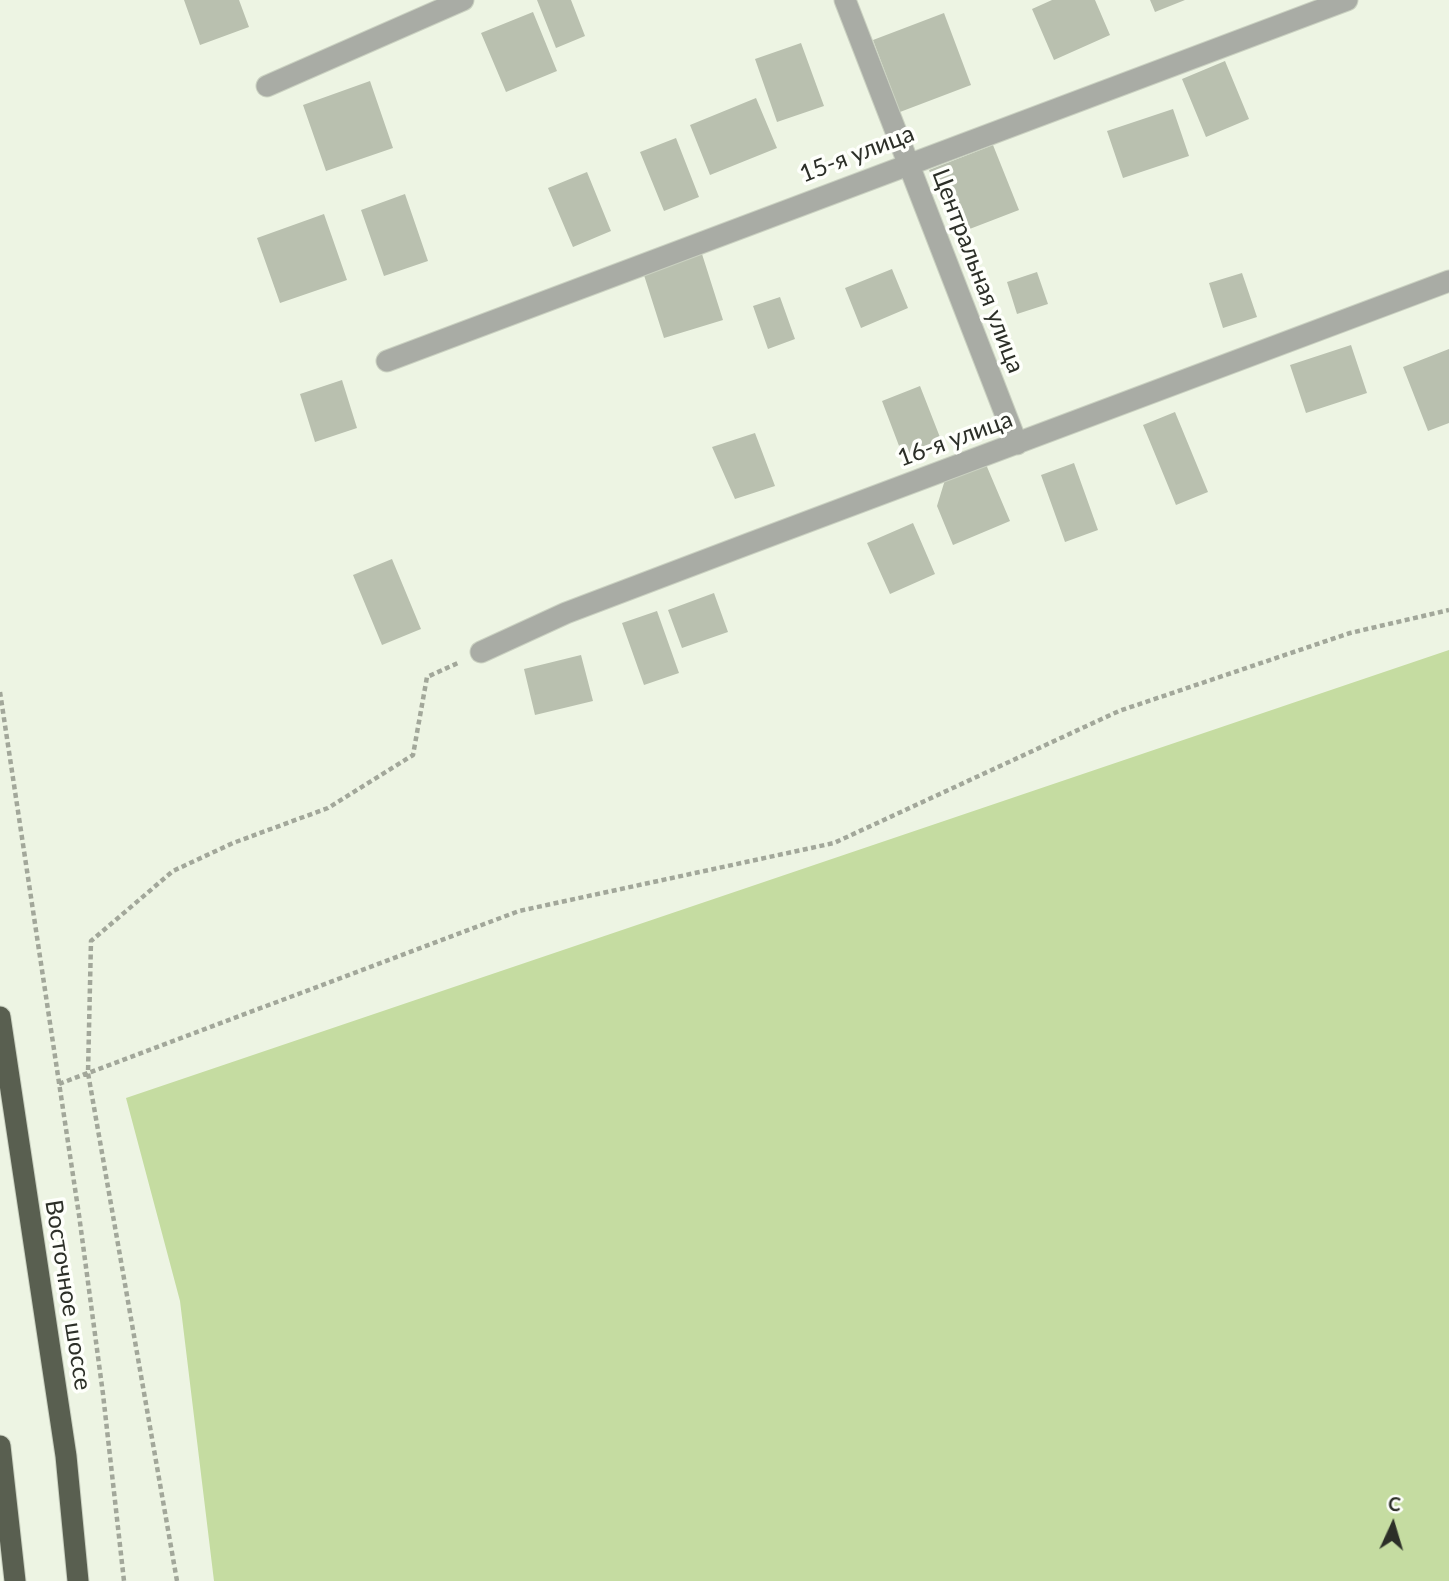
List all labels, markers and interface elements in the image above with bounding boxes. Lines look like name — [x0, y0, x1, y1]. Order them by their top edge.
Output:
street label: 15-я улица — [796, 119, 918, 189]
street label: Центральная улица — [926, 165, 1030, 377]
street label: 16-я улица — [894, 405, 1016, 473]
street label: Восточное шоссе — [39, 1198, 97, 1392]
north arrow — [1358, 1490, 1428, 1560]
text: С — [1387, 1492, 1402, 1515]

